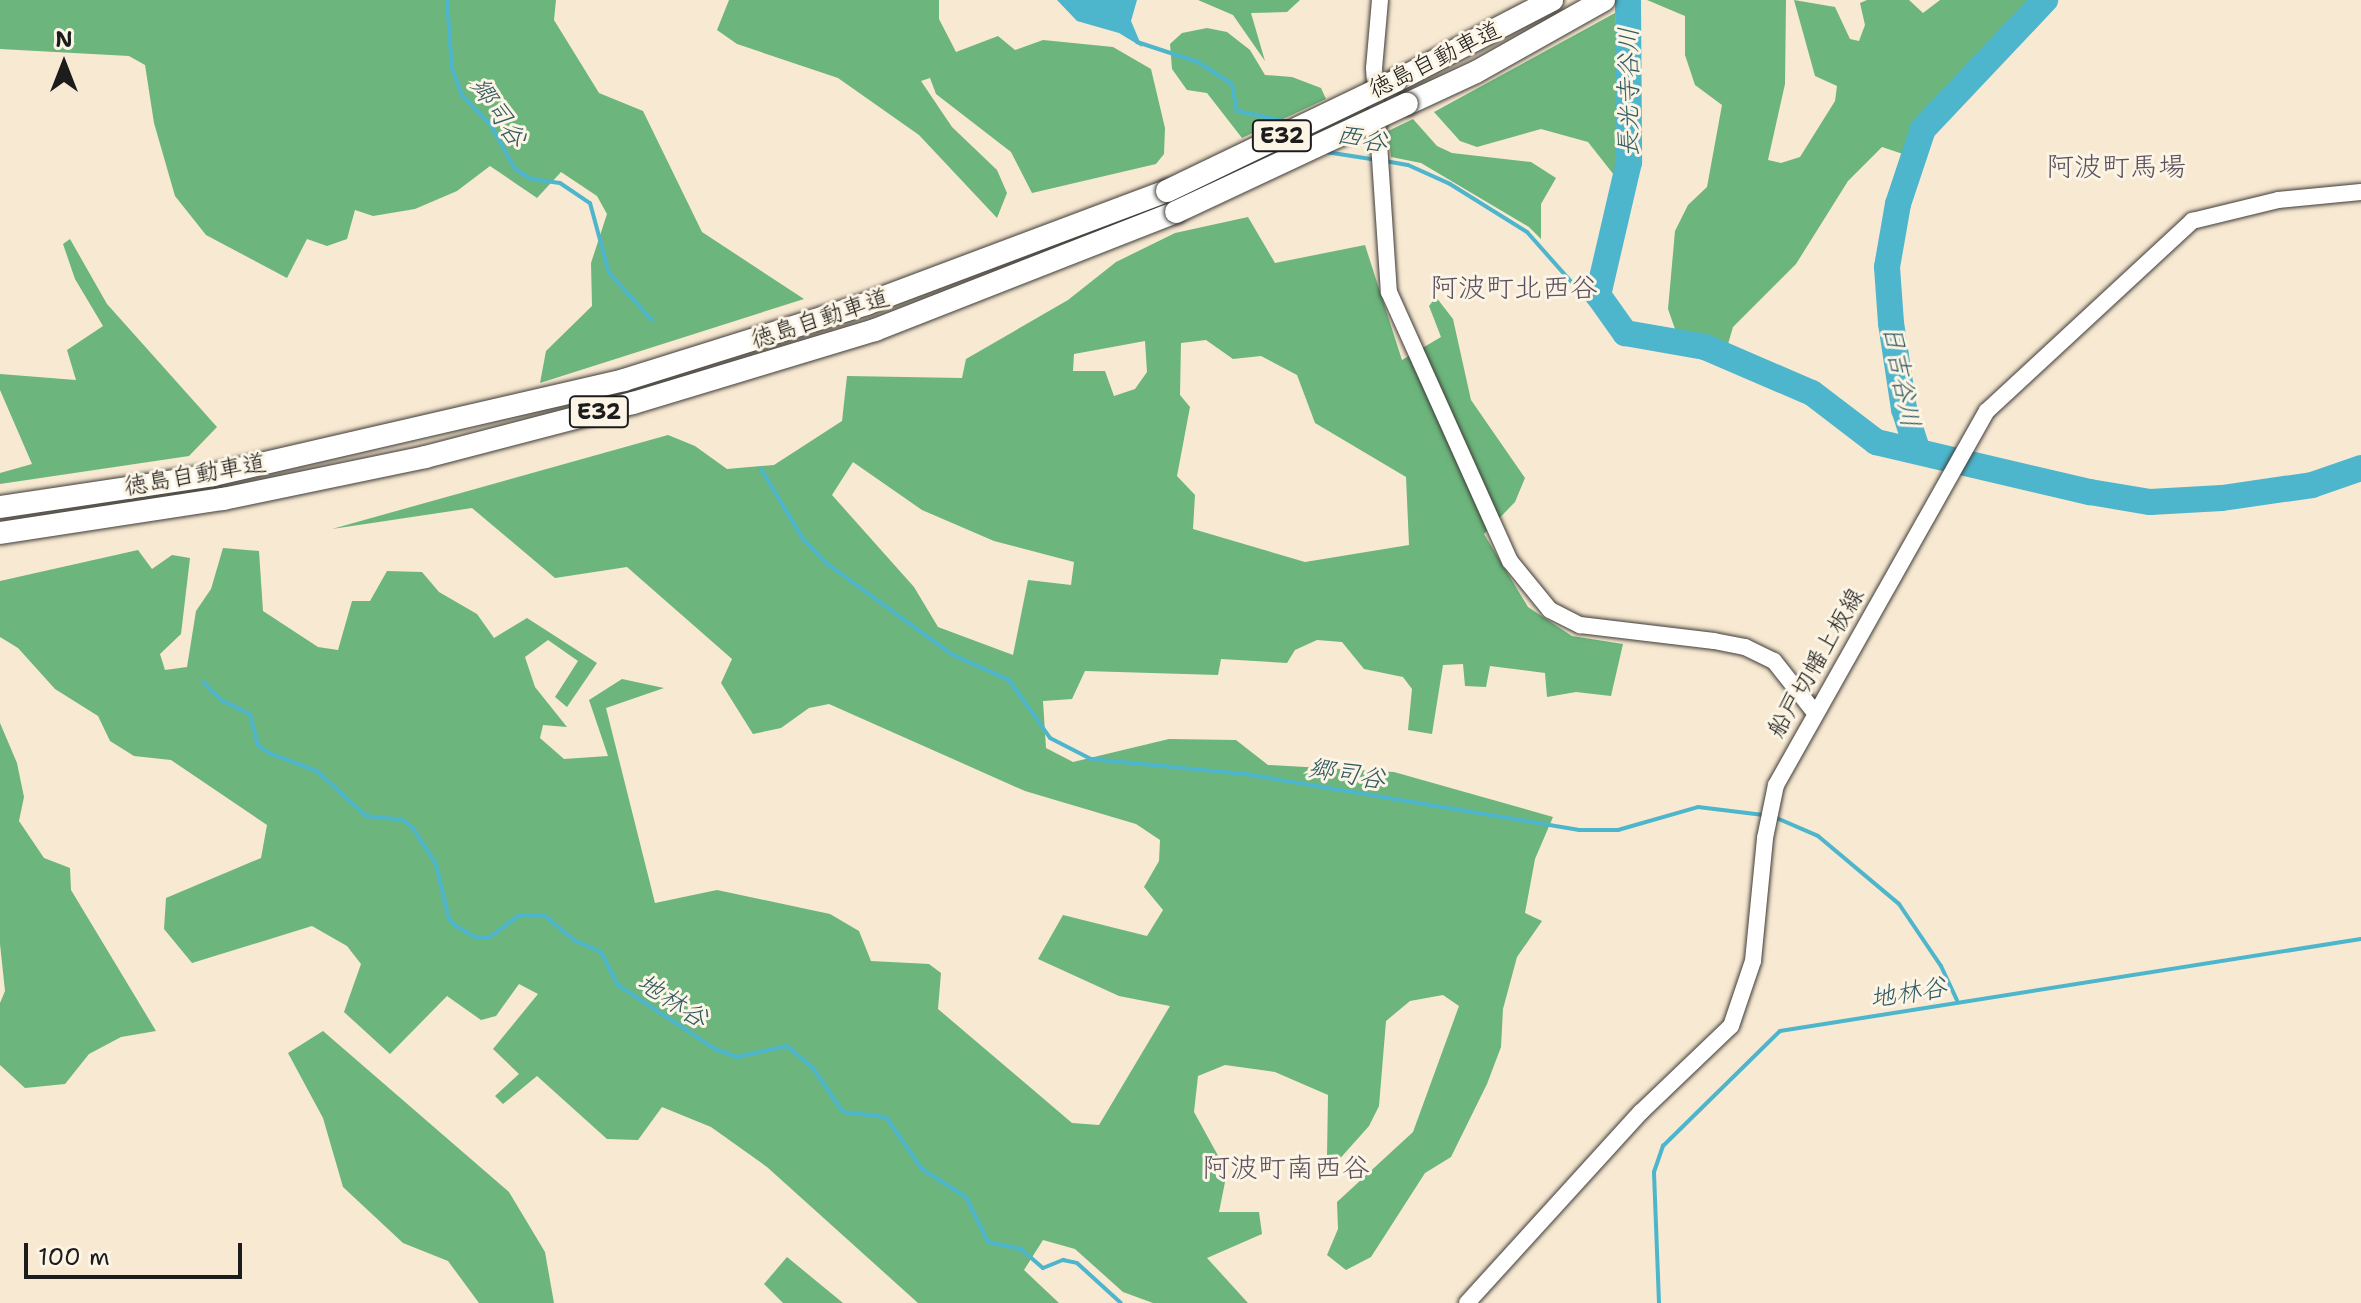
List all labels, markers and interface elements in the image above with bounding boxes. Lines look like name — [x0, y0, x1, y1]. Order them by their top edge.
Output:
street label: 徳島自動車道 — [1364, 15, 1506, 105]
north arrow — [24, 24, 104, 104]
text: N — [55, 25, 73, 54]
water label: 長光寺谷川 — [1612, 27, 1644, 157]
water label: 郷司谷 — [464, 71, 534, 153]
road number: E32 — [1250, 118, 1314, 154]
water label: 西谷 — [1334, 118, 1390, 158]
district label: 阿波町馬場 — [2046, 149, 2186, 183]
district label: 阿波町北西谷 — [1430, 270, 1598, 304]
street label: 徳島自動車道 — [747, 283, 893, 355]
water label: 日吉谷川 — [1877, 322, 1927, 430]
road number: E32 — [567, 394, 631, 430]
street label: 徳島自動車道 — [122, 448, 268, 502]
street label: 船戸切幡上板線 — [1762, 583, 1870, 743]
water label: 郷司谷 — [1306, 751, 1388, 795]
water label: 地林谷 — [632, 966, 714, 1034]
water label: 地林谷 — [1867, 970, 1949, 1014]
district label: 阿波町南西谷 — [1202, 1150, 1370, 1184]
scale bar — [28, 1227, 246, 1277]
text: 100 m — [38, 1241, 110, 1273]

